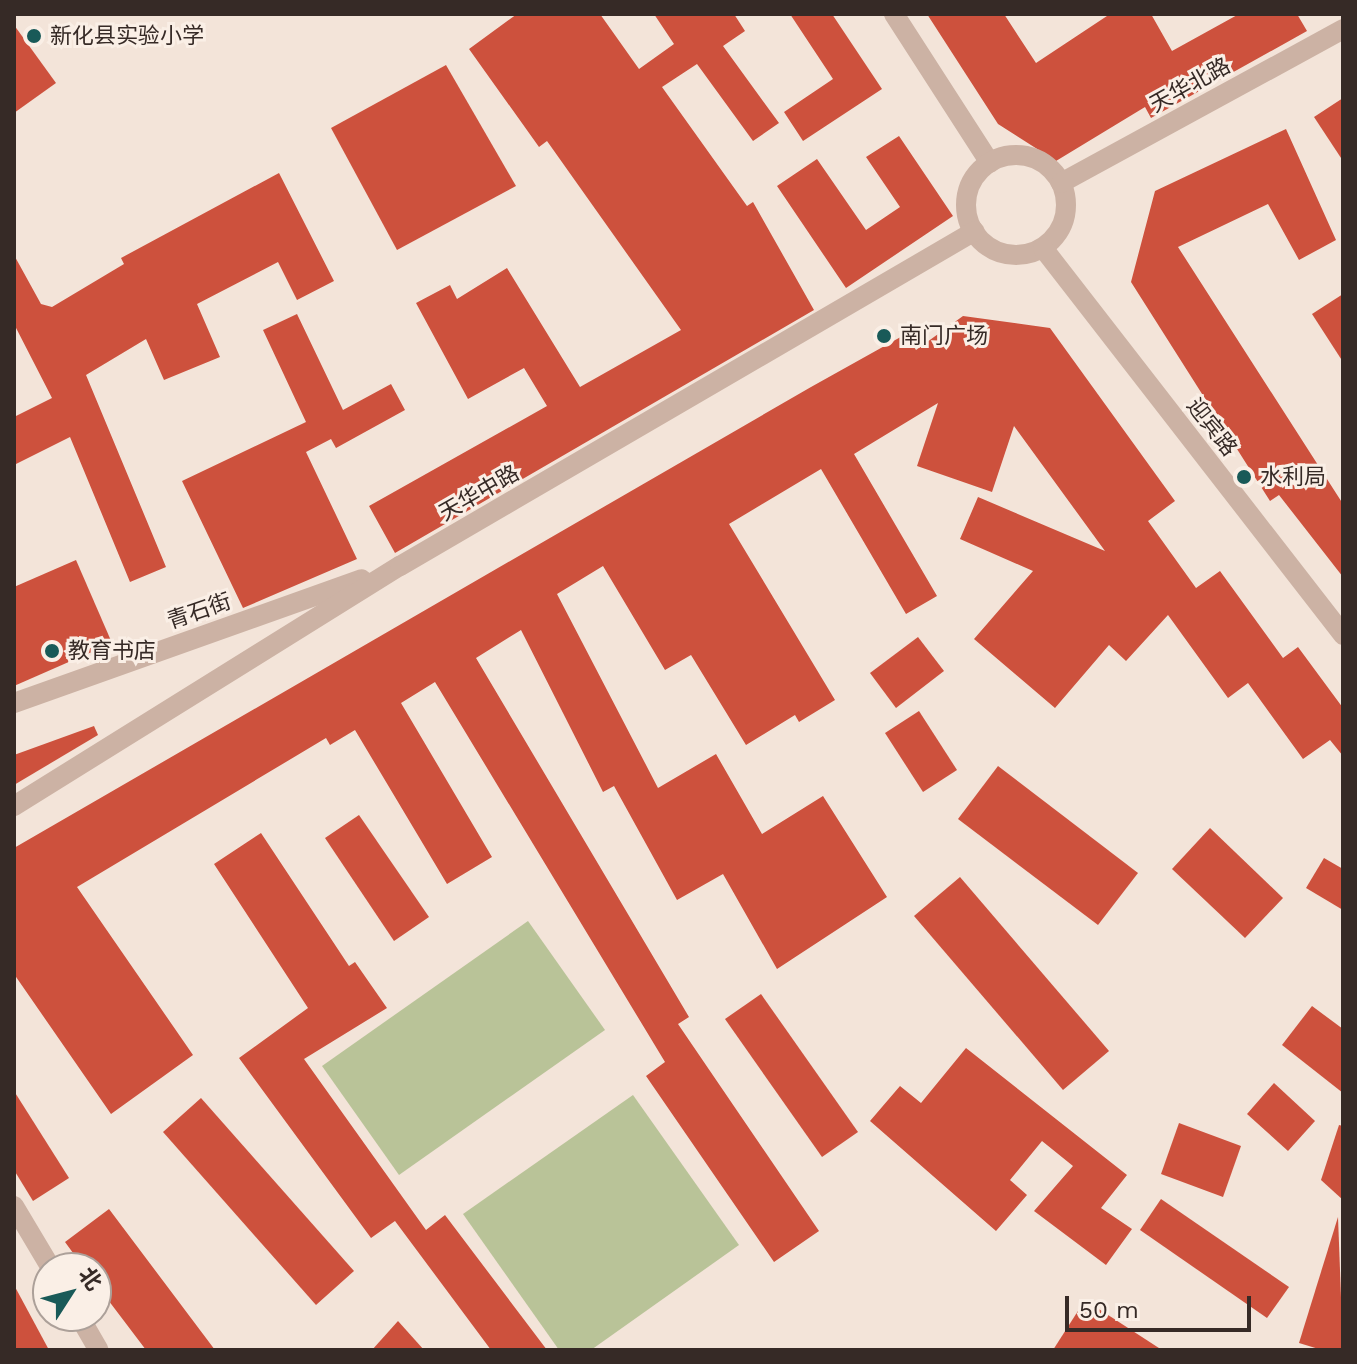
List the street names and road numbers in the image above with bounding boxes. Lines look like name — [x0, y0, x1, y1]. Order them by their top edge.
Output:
street label: 天华北路 — [1145, 52, 1235, 118]
street label: 迎宾路 — [1181, 393, 1243, 461]
street label: 天华中路 — [434, 460, 524, 526]
street label: 青石街 — [164, 588, 234, 634]

